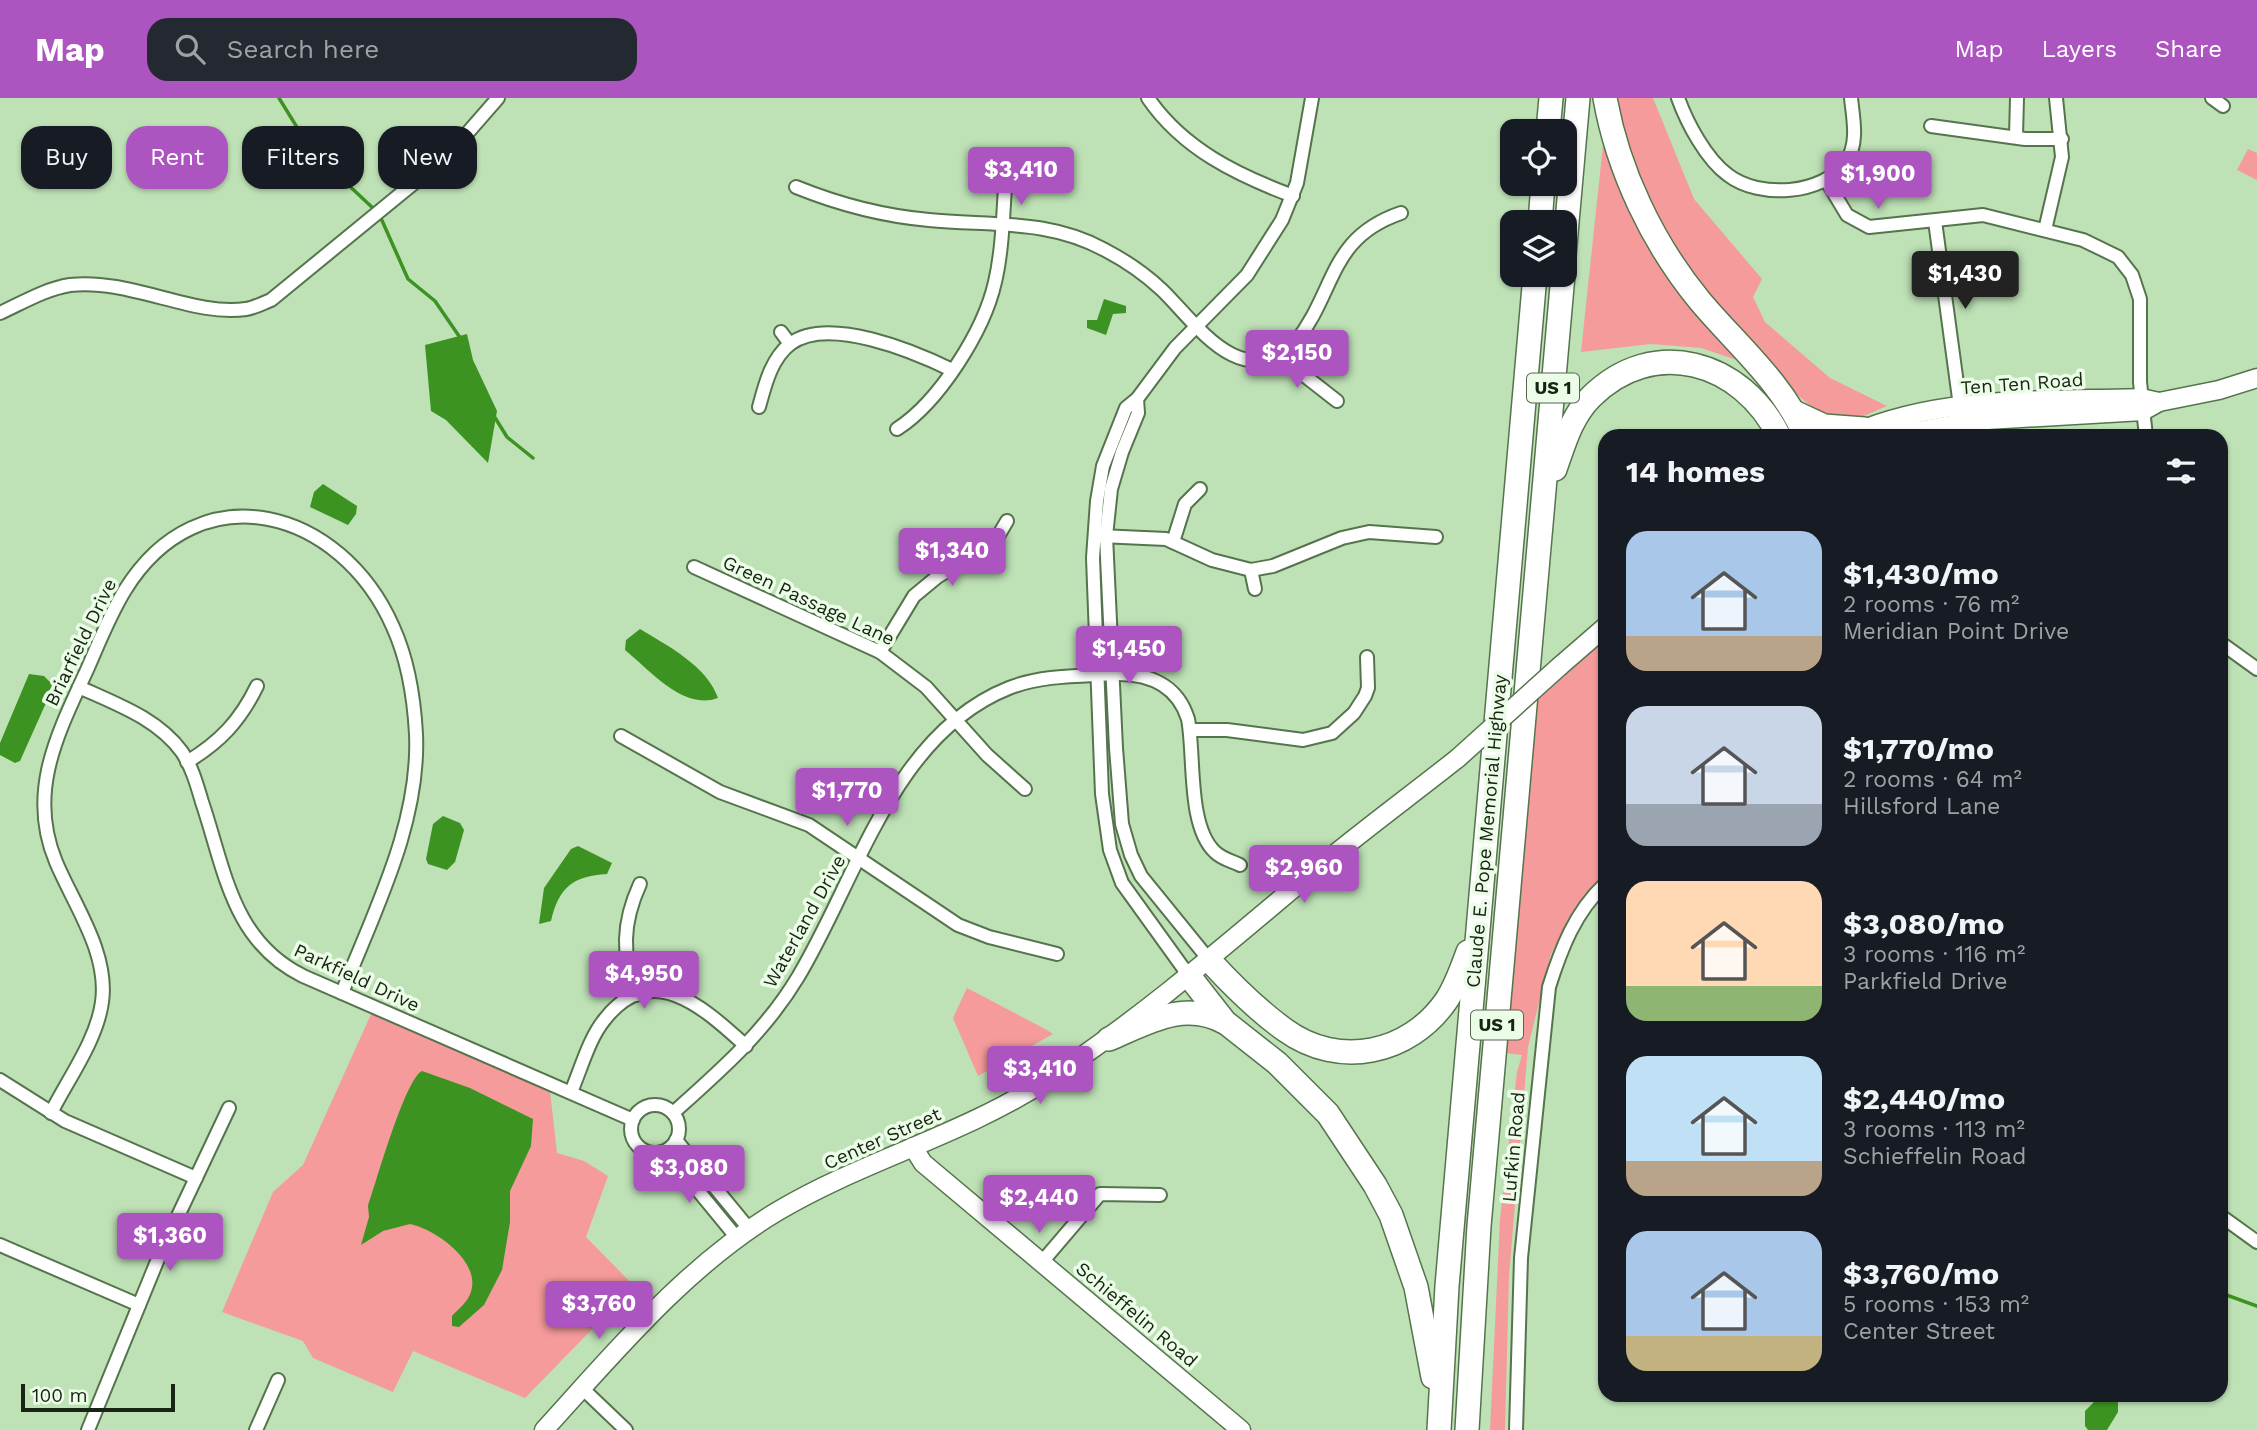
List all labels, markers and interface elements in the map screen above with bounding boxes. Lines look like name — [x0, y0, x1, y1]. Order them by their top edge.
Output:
search box — [147, 18, 637, 81]
text: Map — [35, 30, 105, 69]
icon: search — [171, 30, 209, 68]
text: Search here — [227, 34, 379, 64]
text: Map — [1955, 35, 2003, 63]
text: Layers — [2041, 35, 2117, 63]
text: Share — [2155, 35, 2222, 63]
map controls — [1500, 119, 1577, 287]
button: locate — [1500, 119, 1577, 196]
chip: Buy — [21, 126, 112, 189]
chip: Rent — [126, 126, 228, 189]
chip: Filters — [242, 126, 364, 189]
chip: New — [378, 126, 477, 189]
pin: $3,410 — [964, 148, 1078, 207]
pin: $1,900 — [1821, 152, 1935, 211]
text: $3,410 — [984, 156, 1058, 183]
text: $1,900 — [1840, 160, 1916, 187]
button: layers — [1500, 210, 1577, 287]
pin: $1,430 — [1908, 252, 2022, 311]
text: $1,430 — [1928, 260, 2002, 287]
pin: $2,150 — [1240, 330, 1354, 390]
text: $2,150 — [1262, 339, 1332, 366]
street label: Ten Ten Road — [1960, 368, 2084, 399]
road number: US 1 — [1527, 374, 1579, 402]
icon: filters — [2162, 452, 2200, 490]
text: 14 homes — [1626, 454, 1765, 489]
pin: $1,340 — [895, 528, 1009, 588]
text: $1,340 — [915, 537, 989, 564]
street label: Green Passage Lane — [719, 551, 898, 650]
text: $1,430/mo — [1843, 556, 1999, 591]
icon: home — [1682, 559, 1766, 643]
street label: Briarfield Drive — [40, 575, 121, 710]
text: 2 rooms · 76 m² — [1843, 591, 2019, 618]
text: Meridian Point Drive — [1843, 618, 2069, 645]
pin: $1,450 — [1072, 626, 1186, 686]
text: $1,450 — [1092, 635, 1166, 662]
street label: Claude E. Pope Memorial Highway — [1461, 673, 1512, 989]
text: $1,770/mo — [1843, 731, 1994, 766]
icon: home — [1682, 734, 1766, 818]
text: 2 rooms · 64 m² — [1843, 766, 2022, 793]
pin: $1,770 — [790, 768, 904, 828]
text: $1,770 — [812, 777, 882, 804]
text: Hillsford Lane — [1843, 793, 2000, 820]
pin: $2,960 — [1247, 846, 1361, 905]
street label: Waterland Drive — [758, 851, 851, 992]
text: $2,960 — [1265, 854, 1343, 881]
text: $3,080/mo — [1843, 906, 2004, 941]
icon: home — [1682, 909, 1766, 993]
street label: Parkfield Drive — [290, 938, 423, 1017]
text: 3 rooms · 116 m² — [1843, 941, 2025, 968]
pin: $4,950 — [587, 951, 701, 1011]
text: $4,950 — [605, 960, 683, 987]
text: Parkfield Drive — [1843, 968, 2007, 995]
road number: US 1 — [1471, 1010, 1523, 1040]
pin: $3,410 — [983, 1046, 1097, 1106]
text: $3,410 — [1003, 1055, 1077, 1082]
text: $2,440/mo — [1843, 1081, 2005, 1116]
icon: home — [1682, 1084, 1766, 1168]
street label: Lufkin Road — [1497, 1091, 1530, 1203]
street label: Center Street — [820, 1102, 944, 1174]
text: 3 rooms · 113 m² — [1843, 1116, 2025, 1143]
text: Schieffelin Road — [1843, 1143, 2027, 1170]
pin: $3,080 — [632, 1146, 746, 1205]
text: $3,080 — [650, 1154, 728, 1181]
pin: $2,440 — [982, 1176, 1096, 1235]
text: $2,440 — [999, 1184, 1079, 1211]
pin: $1,360 — [113, 1214, 227, 1273]
text: $1,360 — [133, 1222, 207, 1249]
text: $3,760/mo — [1843, 1256, 1999, 1291]
street label: Schieffelin Road — [1071, 1257, 1202, 1372]
icon: home — [1682, 1259, 1766, 1343]
pin: $3,760 — [542, 1282, 656, 1341]
text: $3,760 — [562, 1290, 636, 1317]
text: 5 rooms · 153 m² — [1843, 1291, 2029, 1318]
text: Center Street — [1843, 1318, 1995, 1345]
scale bar — [21, 1381, 175, 1413]
text: 100 m — [32, 1384, 88, 1407]

